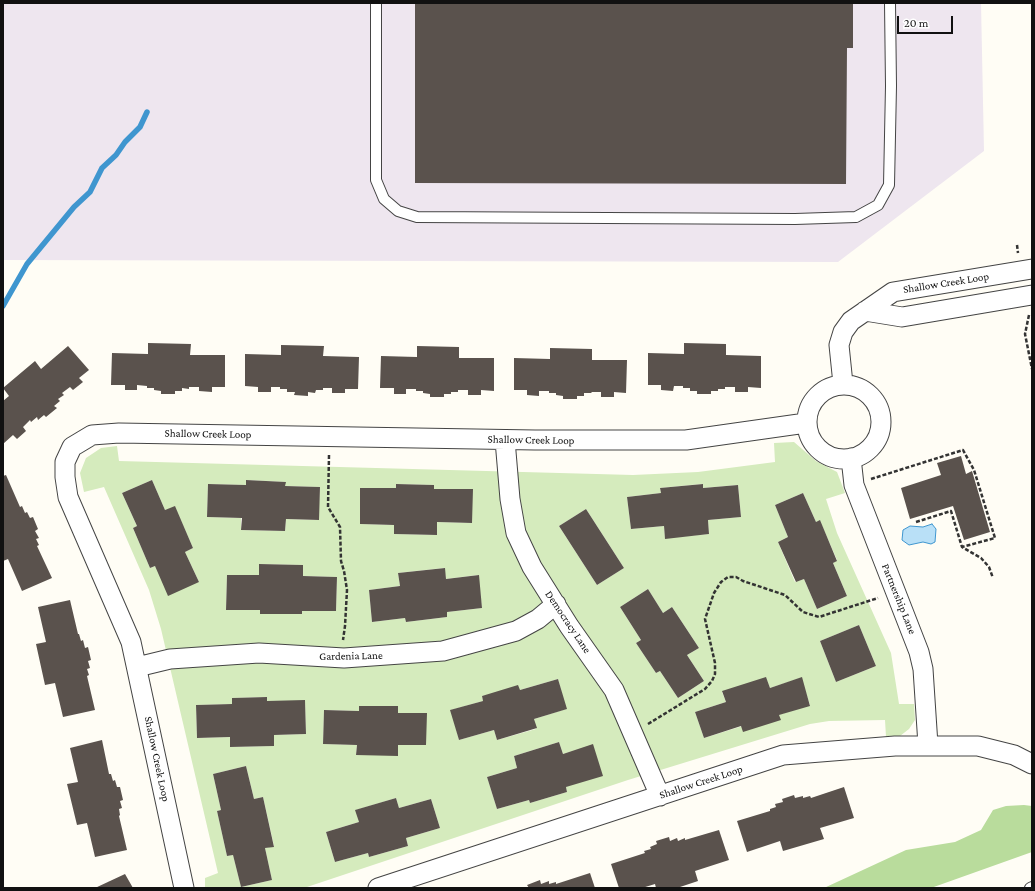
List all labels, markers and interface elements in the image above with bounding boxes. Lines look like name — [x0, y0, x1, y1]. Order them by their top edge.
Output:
scale bar — [899, 8, 955, 34]
text: 20 m — [904, 16, 928, 30]
street label: Shallow Creek Loop — [902, 270, 990, 296]
street label: Shallow Creek Loop — [164, 427, 252, 441]
street label: Shallow Creek Loop — [487, 433, 575, 447]
street label: Partnership Lane — [879, 562, 919, 636]
street label: Democracy Lane — [542, 588, 594, 656]
street label: Gardenia Lane — [319, 649, 383, 663]
street label: Shallow Creek Loop — [142, 715, 172, 803]
street label: Shallow Creek Loop — [658, 762, 744, 802]

